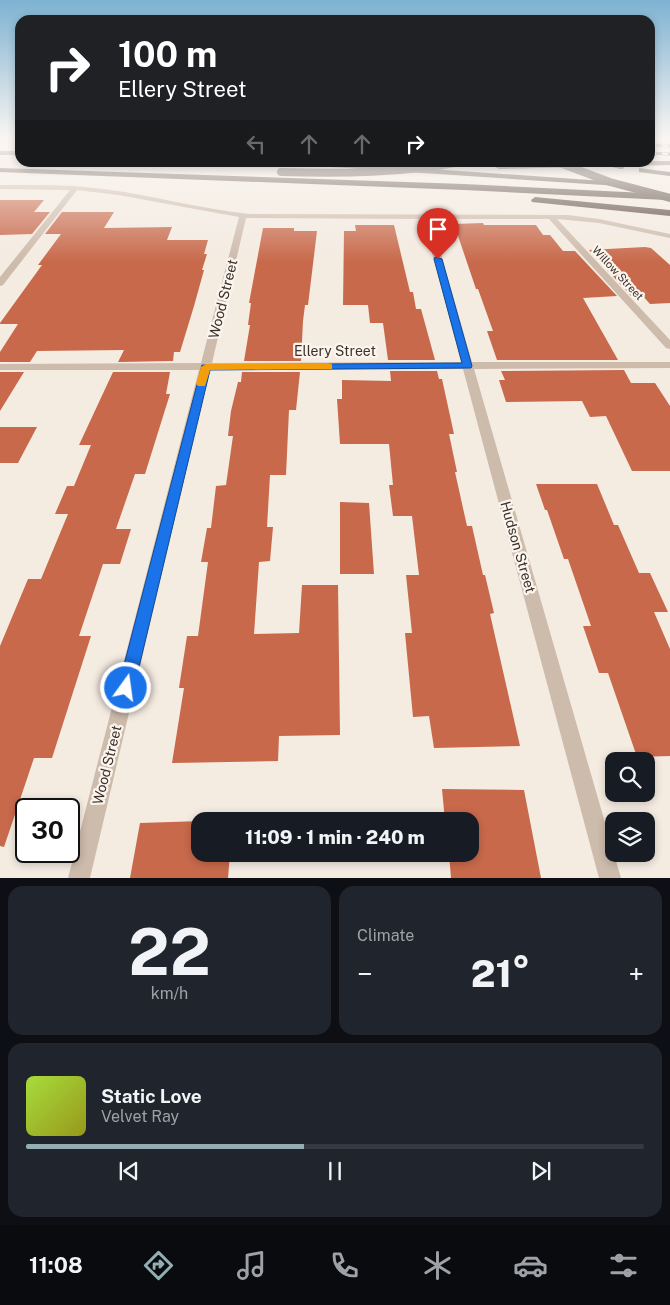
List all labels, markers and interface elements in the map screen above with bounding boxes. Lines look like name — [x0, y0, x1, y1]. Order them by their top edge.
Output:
text: 100 m — [118, 34, 217, 75]
icon: right — [35, 35, 100, 100]
text: Ellery Street — [118, 76, 246, 102]
icon: left — [242, 130, 270, 158]
icon: ahead — [295, 130, 323, 158]
icon: ahead — [348, 130, 376, 158]
icon: right — [401, 130, 429, 158]
pin — [417, 208, 459, 259]
icon: arrive — [424, 215, 452, 243]
street label: Willow Street — [590, 244, 646, 302]
street label: Wood Street — [205, 258, 241, 340]
street label: Ellery Street — [294, 343, 376, 359]
street label: Hudson Street — [497, 499, 539, 595]
position arrow — [99, 661, 151, 713]
street label: Wood Street — [89, 724, 125, 806]
map controls — [605, 752, 655, 862]
button: search — [605, 752, 655, 802]
speed limit sign: 30 — [15, 798, 80, 863]
button: layers — [605, 812, 655, 862]
text: 11:09 · 1 min · 240 m — [245, 826, 425, 848]
text: 22 — [128, 913, 211, 990]
text: Climate — [357, 926, 414, 945]
text: 21° — [471, 951, 530, 996]
text: − — [357, 957, 373, 990]
text: + — [628, 957, 644, 990]
text: km/h — [151, 984, 188, 1003]
text: Static Love — [101, 1085, 202, 1107]
text: Velvet Ray — [101, 1107, 179, 1126]
icon: previous — [115, 1157, 143, 1185]
icon: pause — [321, 1157, 349, 1185]
icon: next — [527, 1157, 555, 1185]
icon: directions — [141, 1248, 176, 1283]
icon: music — [234, 1248, 269, 1283]
icon: phone — [327, 1248, 362, 1283]
icon: climate — [420, 1248, 455, 1283]
icon: car — [513, 1248, 548, 1283]
icon: filters — [606, 1248, 641, 1283]
text: 11:08 — [29, 1252, 83, 1278]

